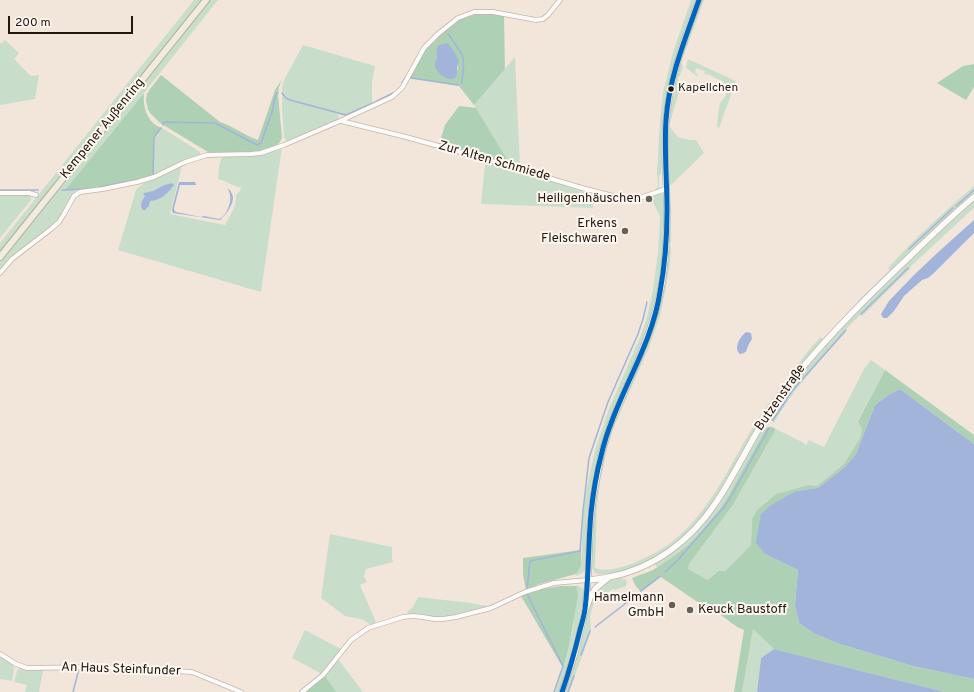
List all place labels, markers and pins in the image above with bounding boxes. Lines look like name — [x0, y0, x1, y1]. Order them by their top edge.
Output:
place label: Kapellchen — [678, 82, 738, 96]
marker: Kapellchen — [666, 84, 676, 94]
place label: Heiligenhäuschen — [537, 191, 641, 207]
marker: Heiligenhäuschen — [644, 194, 654, 204]
place label: Erkens Fleischwaren — [541, 216, 617, 247]
marker: Erkens Fleischwaren — [620, 226, 630, 236]
place label: Hamelmann GmbH — [594, 590, 664, 621]
marker: Hamelmann GmbH — [667, 600, 677, 610]
place label: Keuck Baustoff — [698, 602, 787, 618]
marker: Keuck Baustoff — [685, 605, 695, 615]

